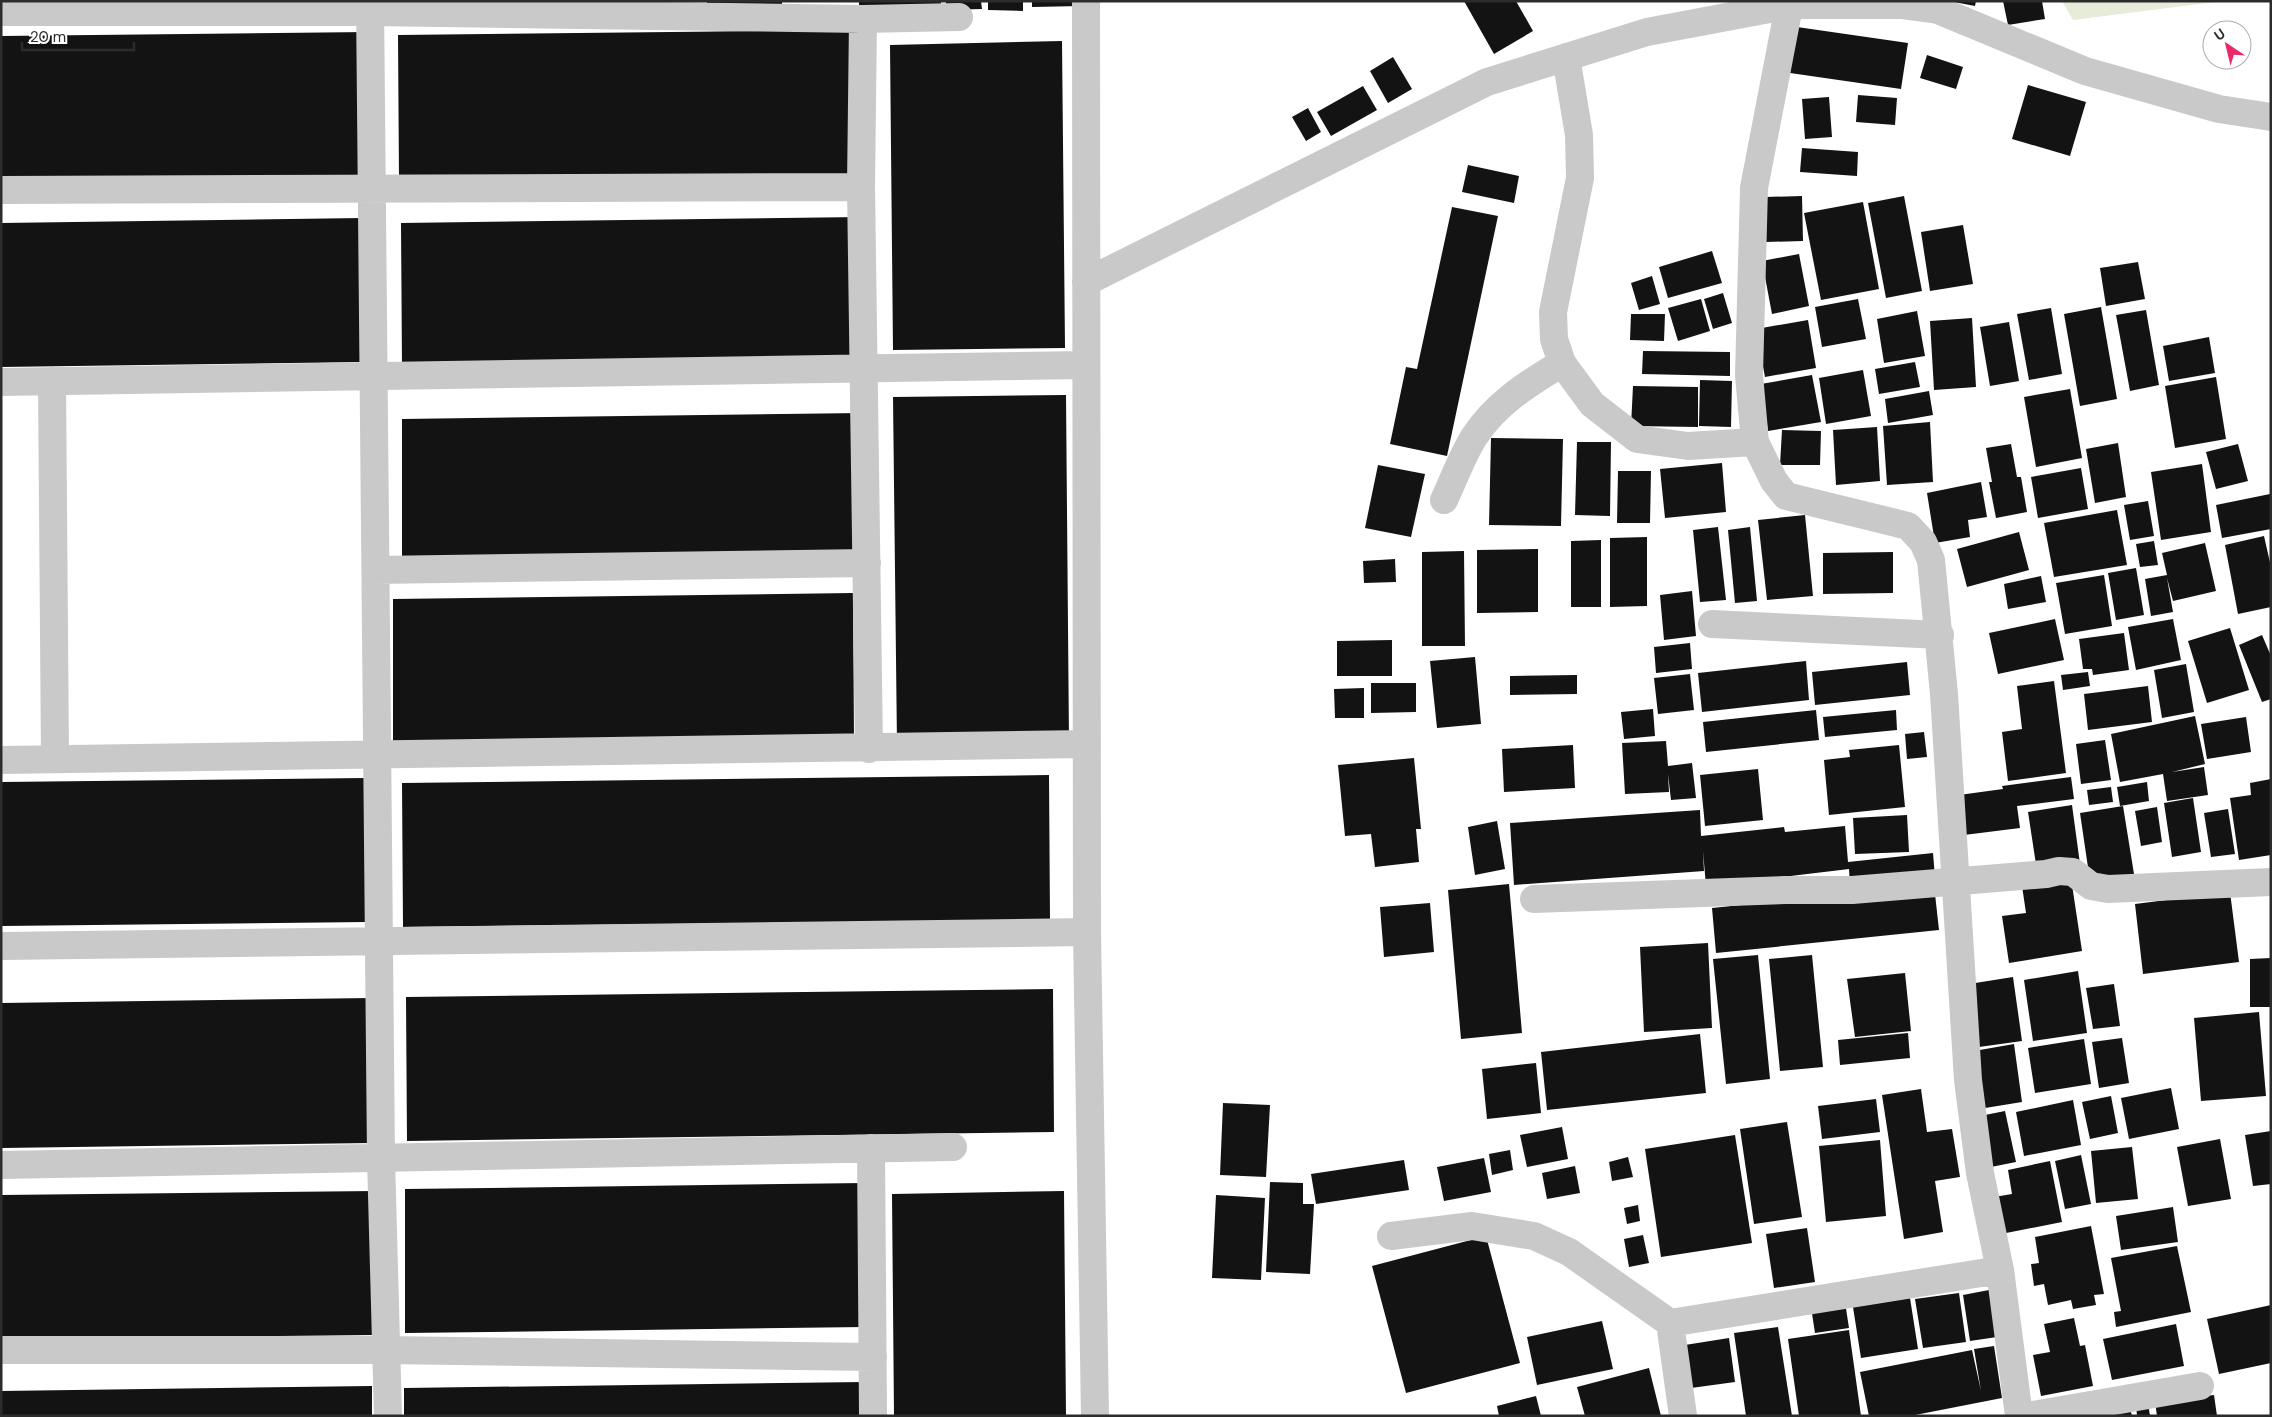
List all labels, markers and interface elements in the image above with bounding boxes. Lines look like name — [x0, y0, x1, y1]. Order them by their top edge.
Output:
scale bar — [22, 20, 135, 52]
north arrow — [2202, 20, 2252, 70]
text: U — [2210, 24, 2229, 44]
text: 20 m — [30, 27, 66, 47]

